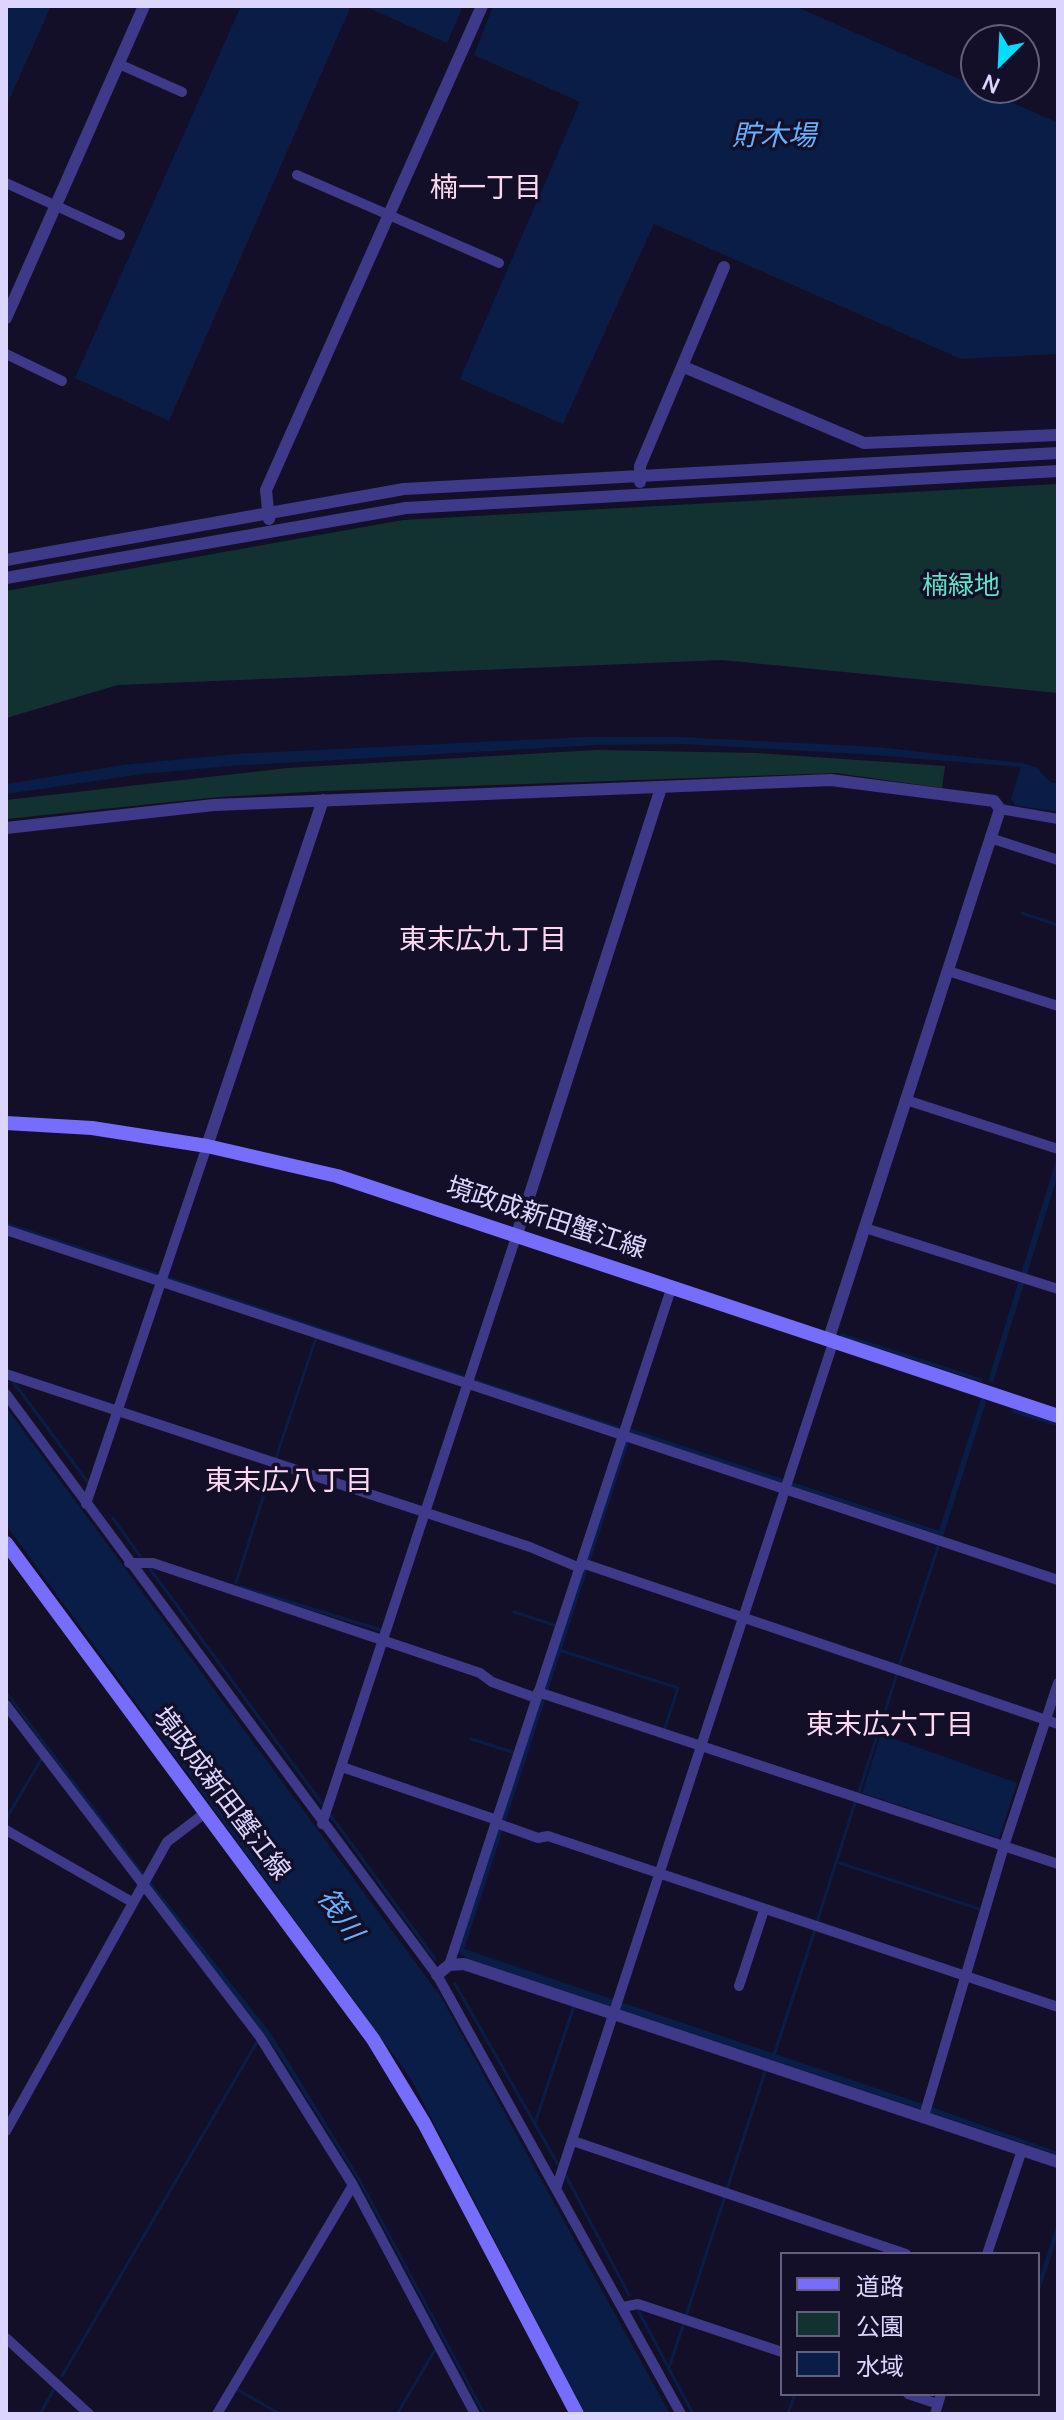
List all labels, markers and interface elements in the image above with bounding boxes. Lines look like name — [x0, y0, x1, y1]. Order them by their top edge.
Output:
north arrow — [960, 24, 1040, 104]
text: N — [978, 67, 1004, 101]
water label: 貯木場 — [732, 120, 816, 154]
district label: 楠一丁目 — [430, 172, 542, 206]
park label: 楠緑地 — [922, 571, 1000, 603]
district label: 東末広九丁目 — [399, 924, 567, 958]
street label: 境政成新田蟹江線 — [442, 1172, 650, 1266]
district label: 東末広八丁目 — [205, 1465, 373, 1499]
street label: 境政成新田蟹江線 — [146, 1702, 296, 1886]
district label: 東末広六丁目 — [806, 1709, 974, 1743]
water label: 筏川 — [309, 1882, 369, 1948]
legend — [780, 2252, 1040, 2396]
text: 道路 — [856, 2269, 904, 2302]
text: 公園 — [856, 2309, 904, 2342]
text: 水域 — [856, 2349, 904, 2382]

